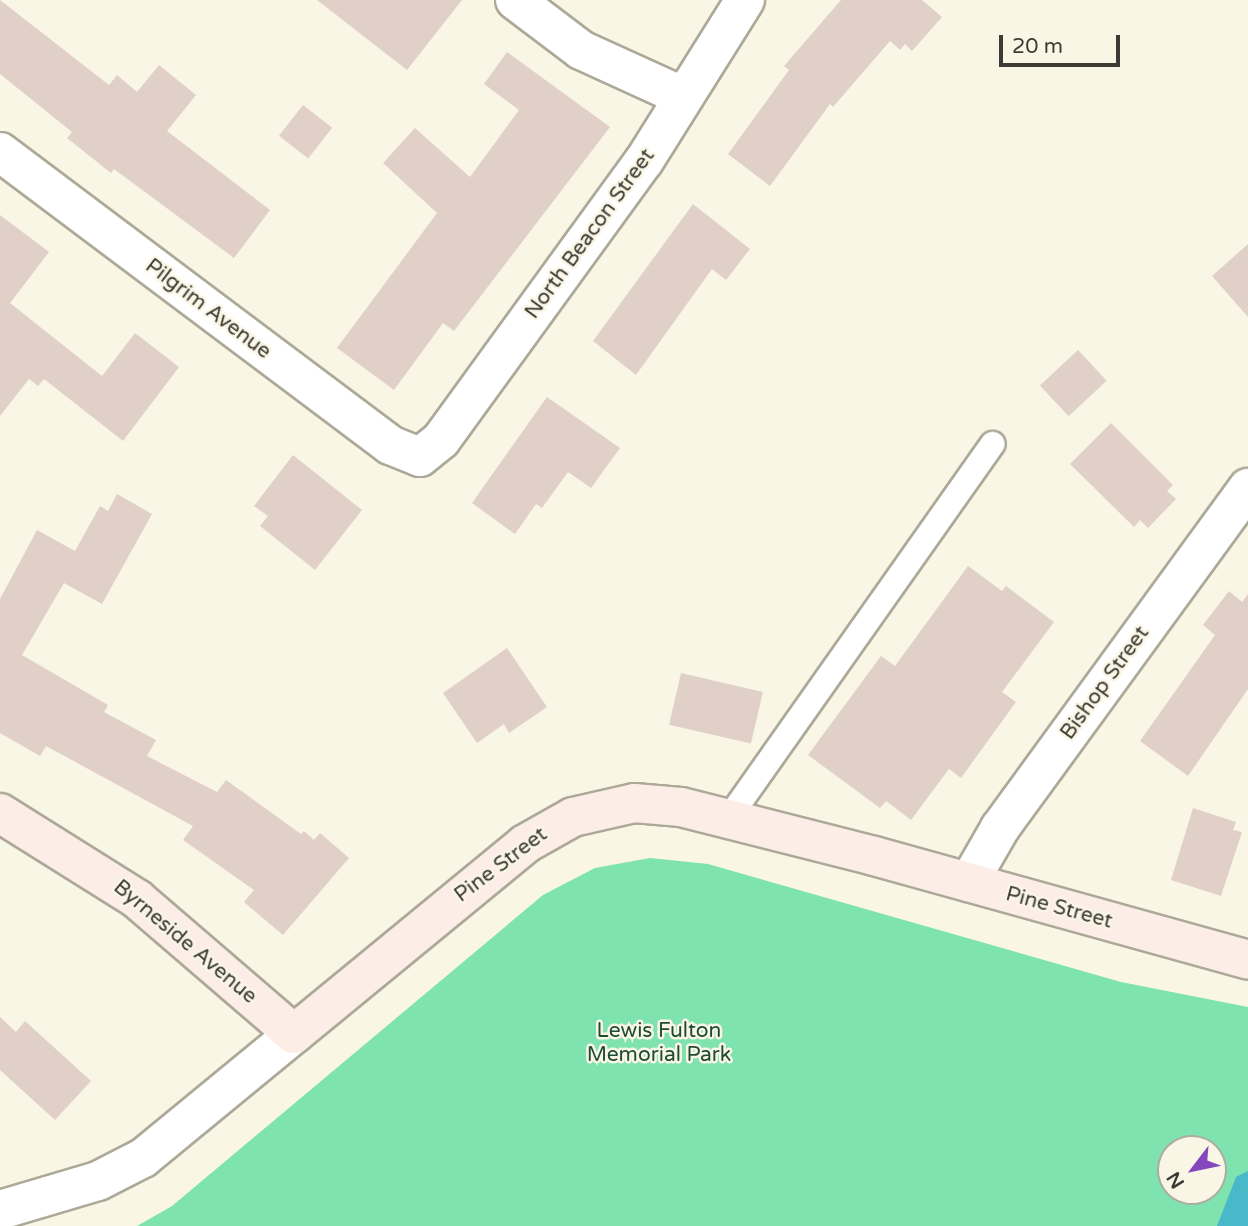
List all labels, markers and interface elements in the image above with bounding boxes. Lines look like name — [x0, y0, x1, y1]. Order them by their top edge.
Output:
scale bar — [1003, 21, 1124, 65]
text: 20 m — [1012, 34, 1063, 59]
street label: North Beacon Street — [520, 144, 660, 324]
street label: Pilgrim Avenue — [140, 254, 276, 364]
street label: Bishop Street — [1055, 621, 1155, 745]
street label: Pine Street — [450, 822, 552, 908]
street label: Byrneside Avenue — [108, 875, 262, 1009]
street label: Pine Street — [1003, 882, 1115, 934]
park label: Lewis Fulton Memorial Park — [587, 1018, 731, 1068]
north arrow — [1157, 1135, 1227, 1205]
text: N — [1163, 1168, 1189, 1192]

